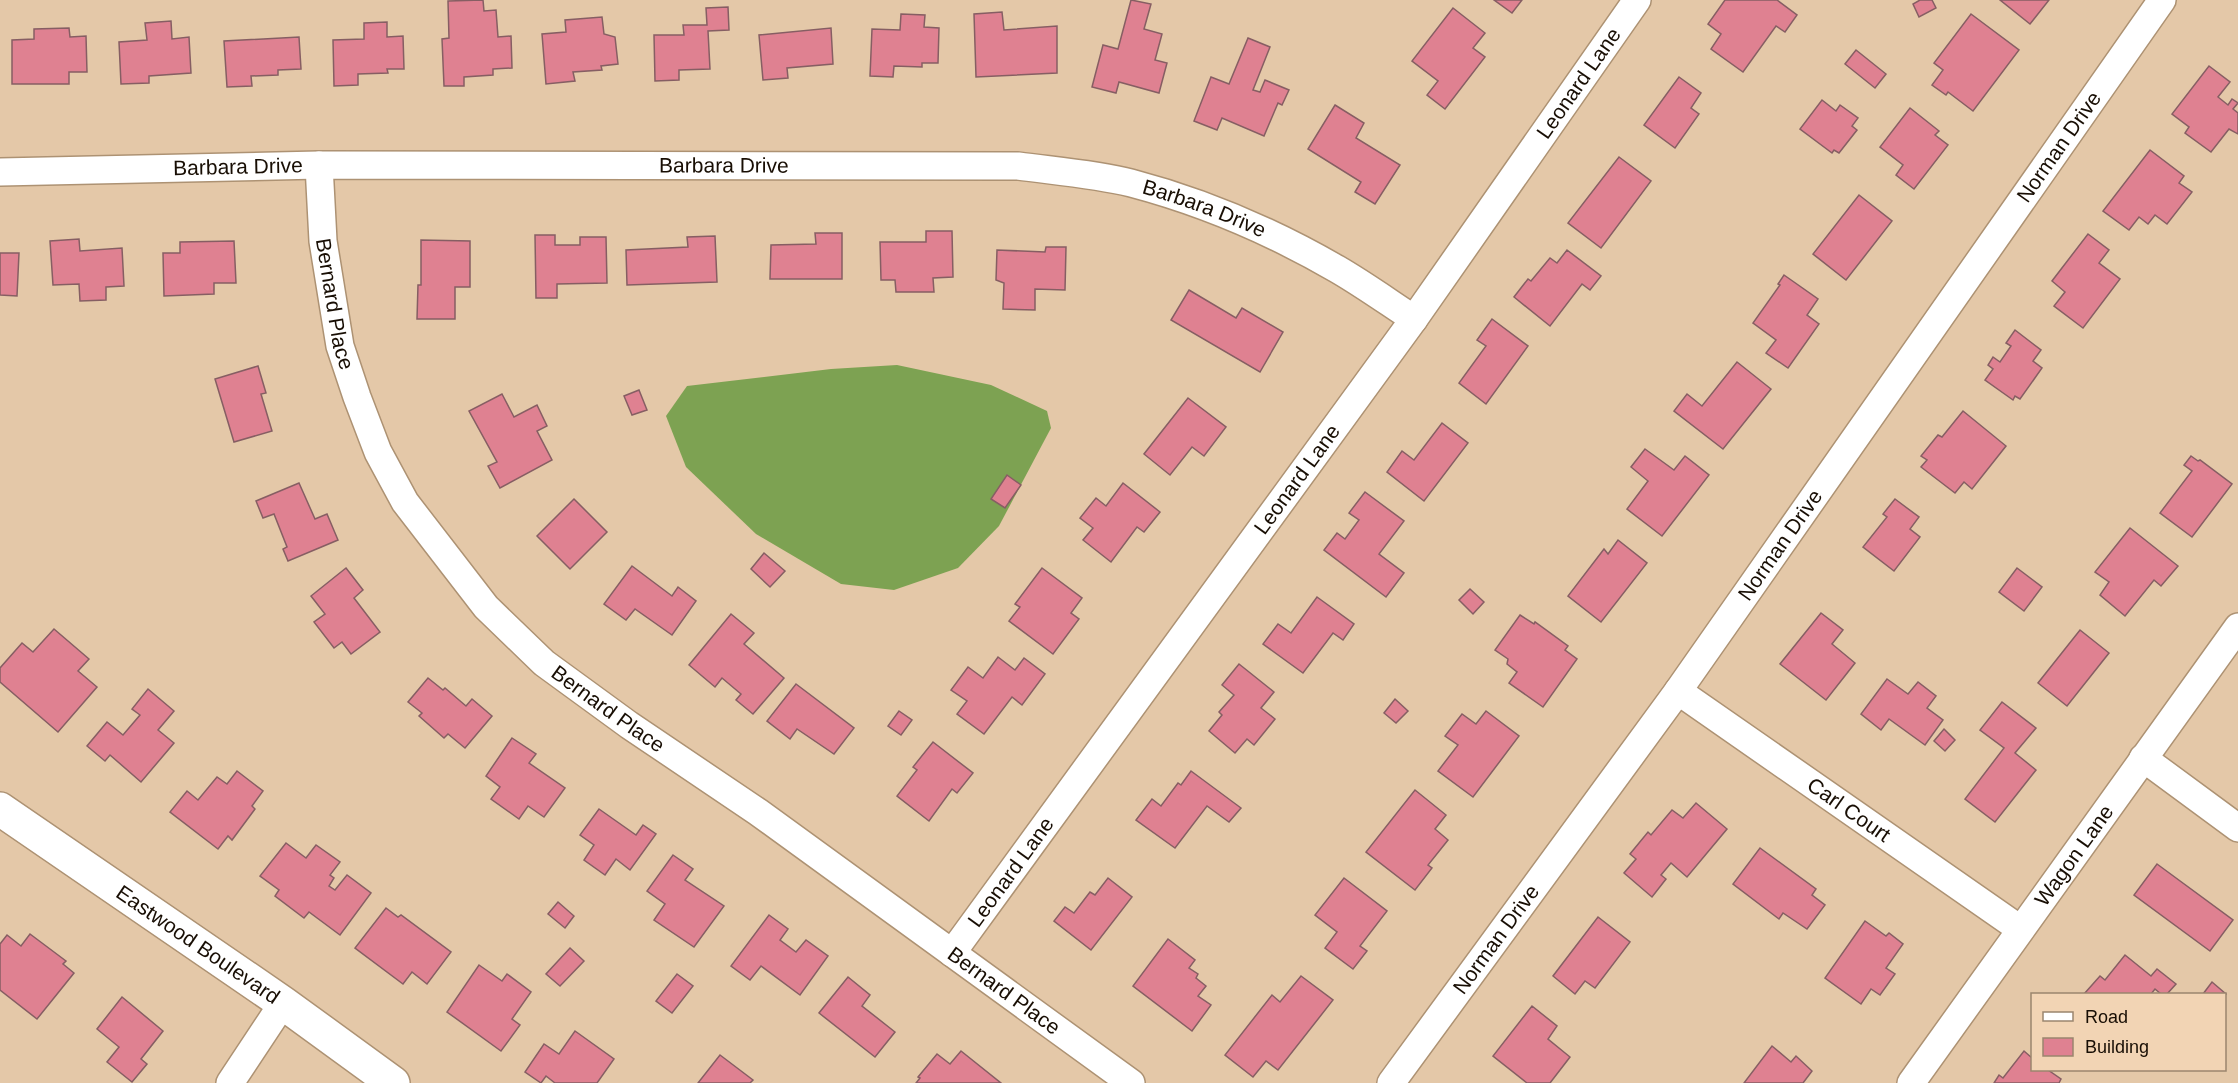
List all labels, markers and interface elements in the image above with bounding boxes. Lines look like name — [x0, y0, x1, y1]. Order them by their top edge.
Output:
street label: Leonard Lane — [1532, 23, 1625, 143]
street label: Norman Drive — [2012, 87, 2105, 206]
street label: Barbara Drive — [173, 153, 303, 179]
street label: Barbara Drive — [659, 153, 789, 177]
street label: Barbara Drive — [1140, 175, 1270, 241]
street label: Bernard Place — [312, 236, 359, 372]
street label: Leonard Lane — [1249, 420, 1344, 538]
street label: Norman Drive — [1733, 485, 1826, 604]
street label: Bernard Place — [547, 661, 669, 757]
street label: Carl Court — [1803, 773, 1895, 846]
street label: Wagon Lane — [2030, 800, 2118, 910]
street label: Leonard Lane — [963, 813, 1058, 931]
street label: Eastwood Boulevard — [112, 880, 284, 1008]
street label: Norman Drive — [1448, 880, 1543, 998]
street label: Bernard Place — [944, 942, 1065, 1039]
legend — [2031, 993, 2226, 1071]
text: Road — [2085, 1007, 2128, 1027]
text: Building — [2085, 1037, 2149, 1057]

